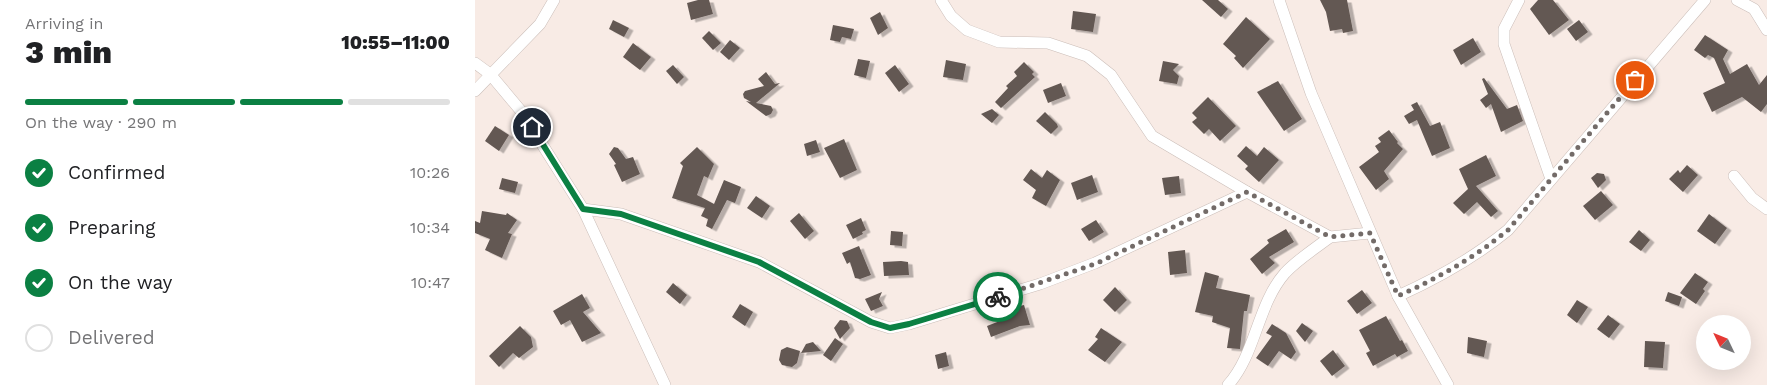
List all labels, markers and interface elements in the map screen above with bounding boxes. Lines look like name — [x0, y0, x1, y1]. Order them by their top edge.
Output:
text: Arriving in — [25, 14, 103, 33]
text: 10:55–11:00 — [341, 31, 450, 54]
text: 3 min — [25, 33, 112, 71]
pin — [1614, 59, 1656, 101]
icon: bag — [1621, 66, 1649, 94]
pin — [511, 106, 553, 148]
text: On the way · 290 m — [25, 113, 177, 132]
icon: home — [518, 113, 546, 141]
icon: check — [25, 159, 53, 187]
text: Confirmed — [68, 161, 165, 184]
text: 10:26 — [410, 163, 450, 182]
icon: check — [25, 214, 53, 242]
text: Preparing — [68, 216, 155, 239]
text: 10:34 — [410, 218, 450, 237]
icon: check — [25, 269, 53, 297]
text: On the way — [68, 271, 172, 294]
courier — [973, 272, 1023, 322]
text: 10:47 — [411, 273, 450, 292]
icon: bike — [984, 283, 1012, 311]
north arrow — [1696, 315, 1751, 370]
map controls — [1696, 315, 1751, 370]
text: Delivered — [68, 326, 155, 349]

